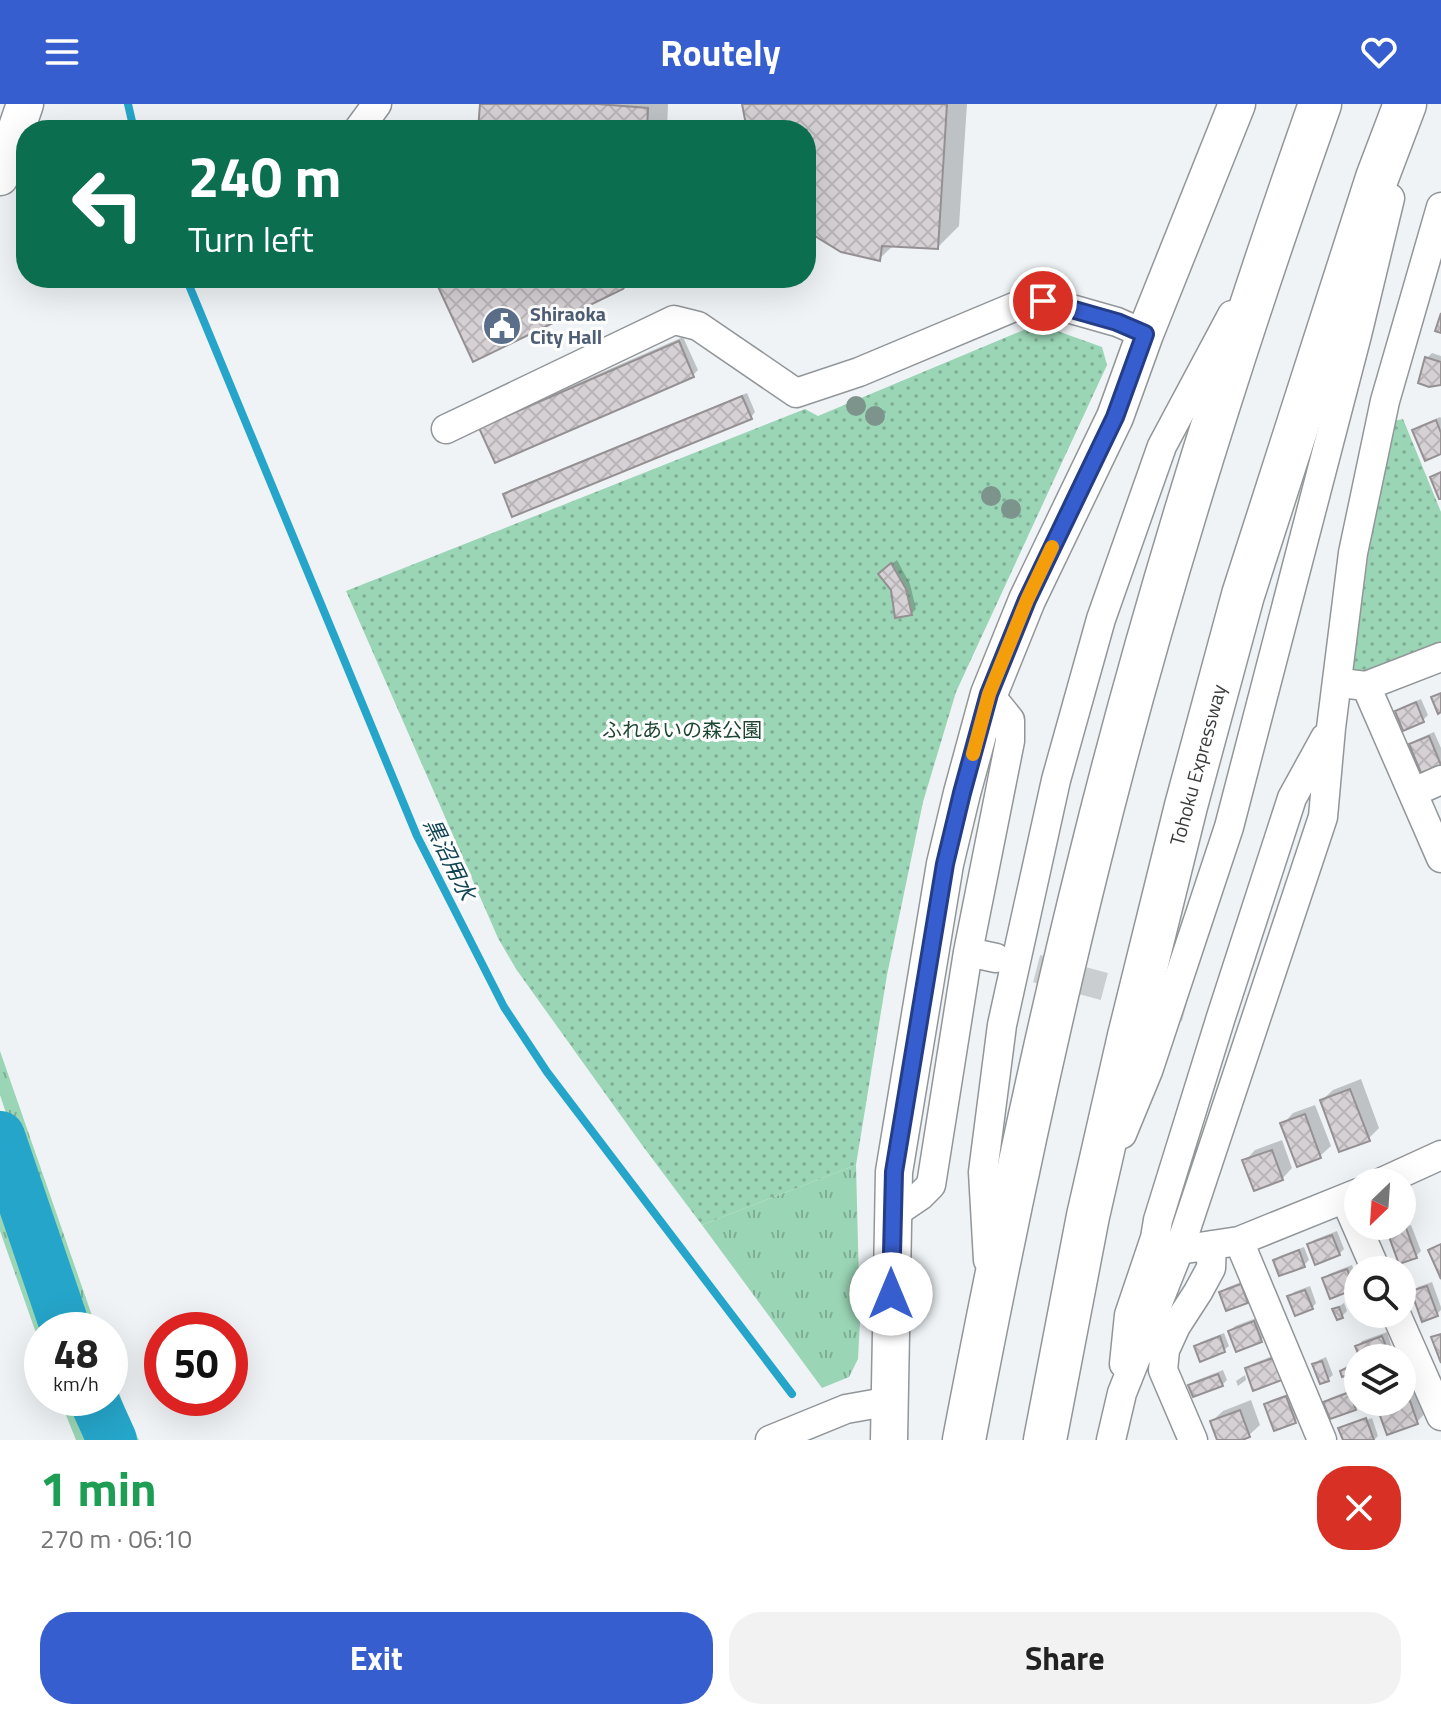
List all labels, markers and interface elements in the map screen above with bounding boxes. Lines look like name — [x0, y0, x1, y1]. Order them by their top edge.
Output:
text: Routely — [660, 25, 781, 80]
icon: menu — [40, 30, 84, 74]
icon: heart — [1357, 30, 1401, 74]
text: 240 m — [188, 134, 341, 219]
icon: left — [56, 152, 160, 256]
text: Turn left — [188, 211, 314, 266]
pin — [1009, 267, 1077, 335]
icon: arrive — [1021, 279, 1065, 323]
place label: Shiraoka City Hall — [530, 298, 606, 352]
public building icon: Shiraoka City Hall — [481, 305, 523, 347]
street label: Tohoku Expressway — [1161, 680, 1234, 849]
park label: ふれあいの森公園 — [602, 714, 762, 745]
water label: 黒沼用水 — [415, 812, 485, 908]
north arrow — [1344, 1168, 1416, 1240]
map controls — [1344, 1168, 1416, 1416]
position arrow — [849, 1252, 933, 1336]
button: search — [1344, 1256, 1416, 1328]
speed limit sign: 50 — [144, 1312, 248, 1416]
text: 48 — [54, 1323, 98, 1384]
button: layers — [1344, 1344, 1416, 1416]
text: km/h — [53, 1368, 99, 1399]
text: 1 min — [40, 1452, 157, 1525]
button: close — [1317, 1466, 1401, 1550]
text: 270 m · 06:10 — [40, 1519, 192, 1558]
button: Exit — [40, 1612, 713, 1704]
button: Share — [729, 1612, 1401, 1704]

